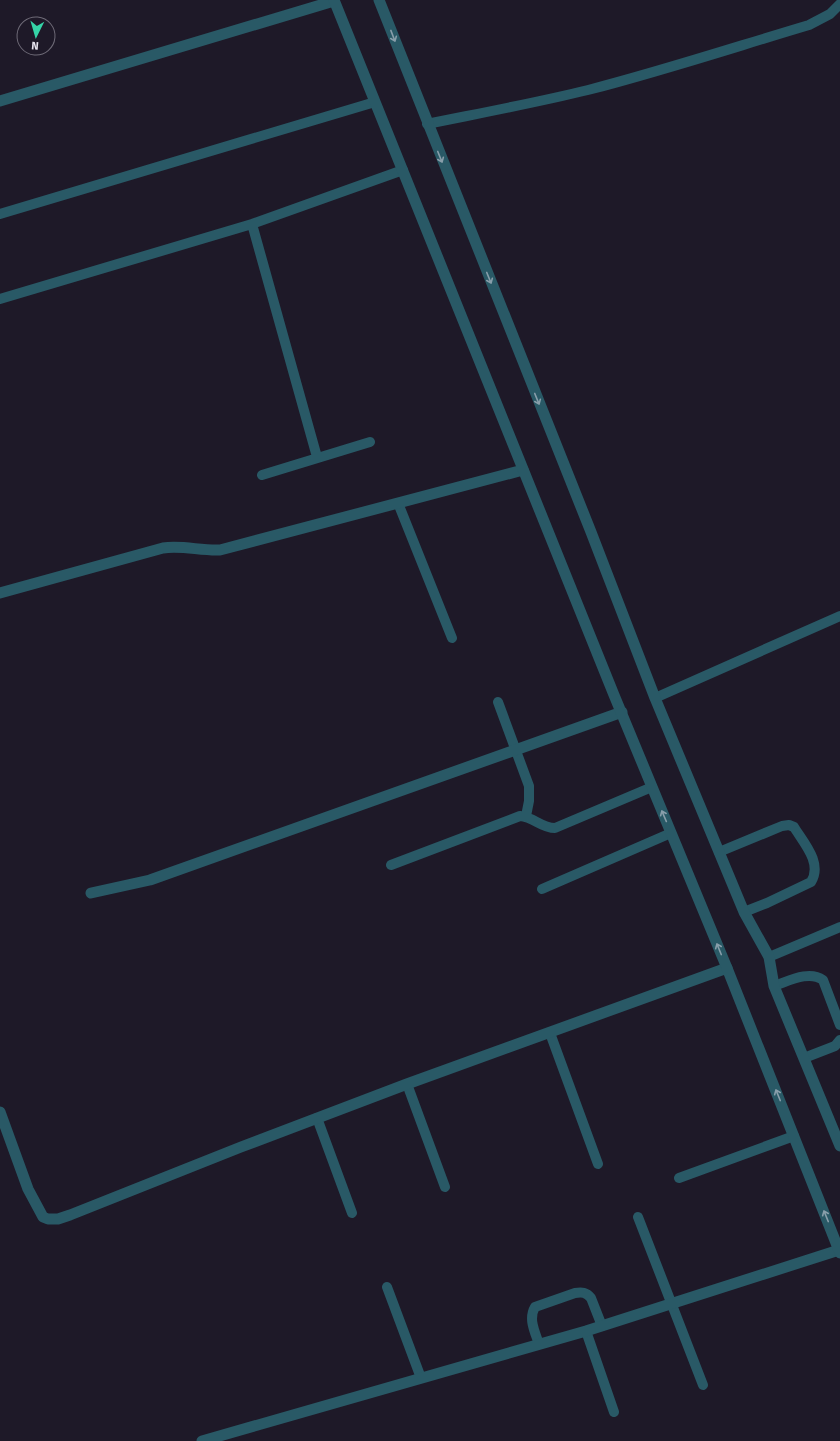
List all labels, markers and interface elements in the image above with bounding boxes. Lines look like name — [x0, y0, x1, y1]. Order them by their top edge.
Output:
north arrow — [16, 16, 56, 56]
one-way arrow — [389, 30, 397, 42]
text: N — [31, 39, 39, 52]
one-way arrow — [437, 151, 445, 163]
one-way arrow — [485, 271, 493, 283]
one-way arrow — [534, 392, 541, 404]
one-way arrow — [660, 810, 667, 822]
one-way arrow — [715, 943, 722, 955]
one-way arrow — [773, 1090, 781, 1102]
one-way arrow — [821, 1211, 829, 1223]

